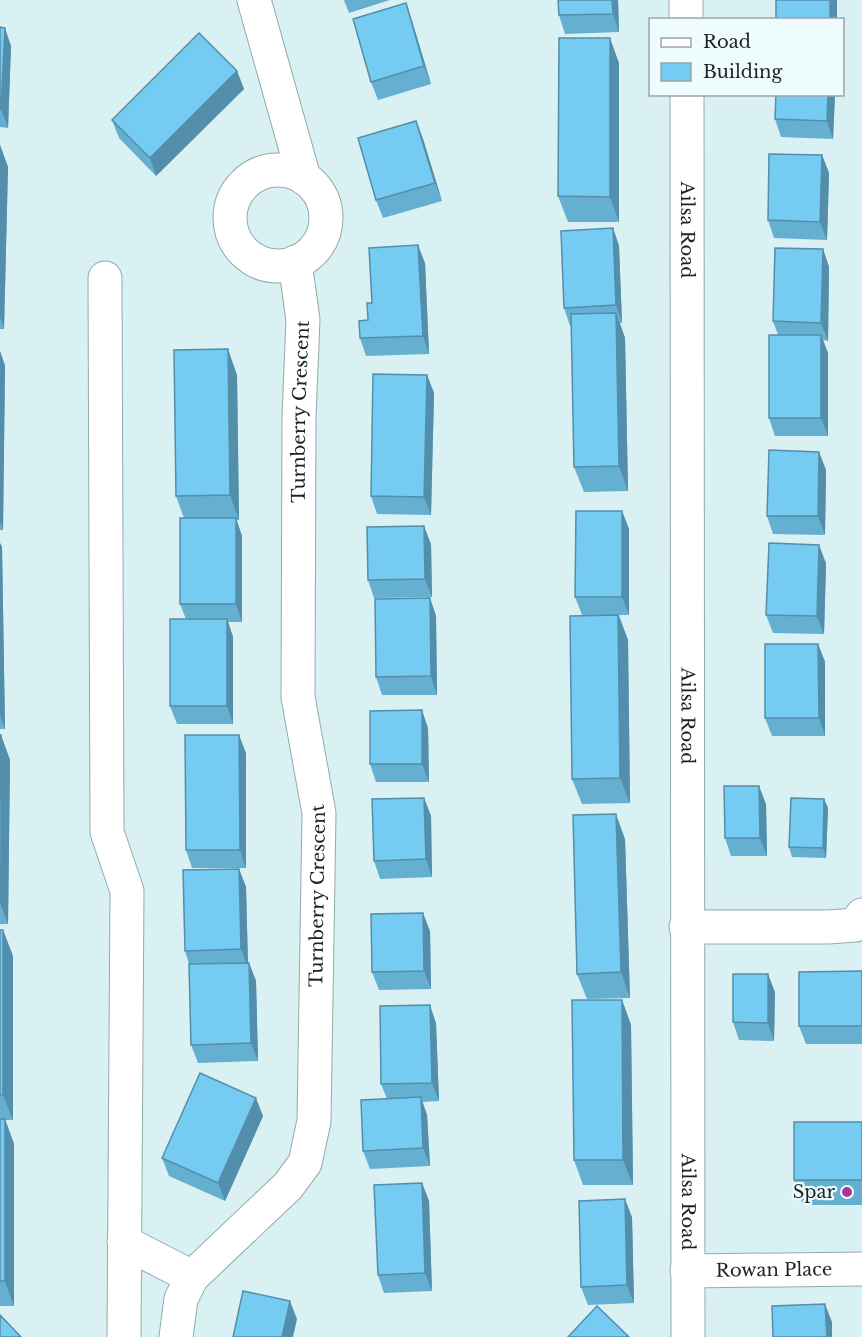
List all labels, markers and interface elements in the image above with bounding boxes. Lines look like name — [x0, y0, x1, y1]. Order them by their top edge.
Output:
legend — [649, 18, 844, 96]
text: Road — [703, 31, 751, 53]
text: Building — [703, 61, 782, 83]
street label: Ailsa Road — [676, 180, 698, 279]
street label: Turnberry Crescent — [288, 320, 314, 503]
street label: Ailsa Road — [676, 666, 699, 765]
street label: Turnberry Crescent — [305, 803, 330, 987]
street label: Ailsa Road — [677, 1152, 699, 1251]
place label: Spar — [793, 1181, 835, 1203]
marker: Spar — [840, 1185, 854, 1199]
street label: Rowan Place — [716, 1258, 832, 1282]

